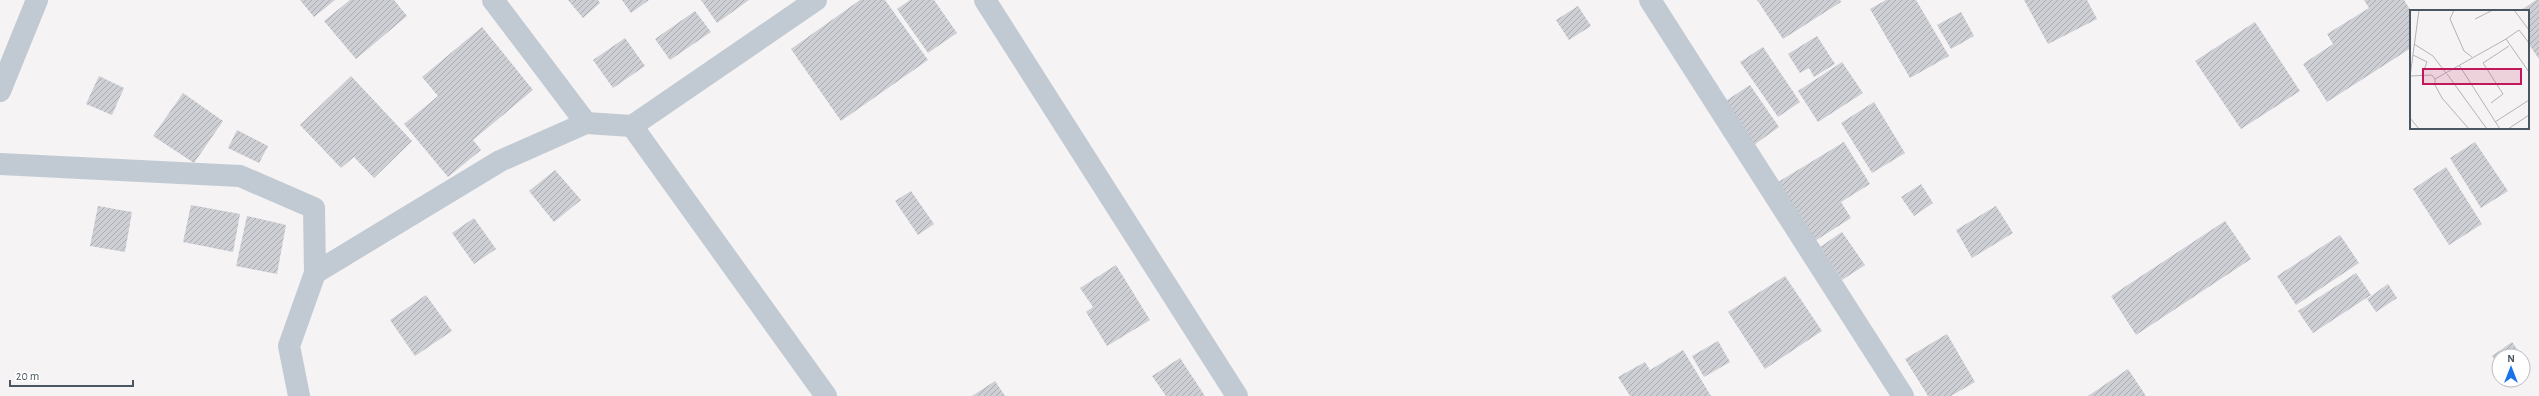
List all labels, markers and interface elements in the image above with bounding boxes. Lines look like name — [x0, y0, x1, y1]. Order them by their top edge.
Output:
inset map — [2410, 10, 2529, 129]
north arrow — [2491, 348, 2531, 388]
text: N — [2507, 353, 2515, 364]
scale bar — [10, 362, 133, 388]
text: 20 m — [16, 370, 39, 382]

